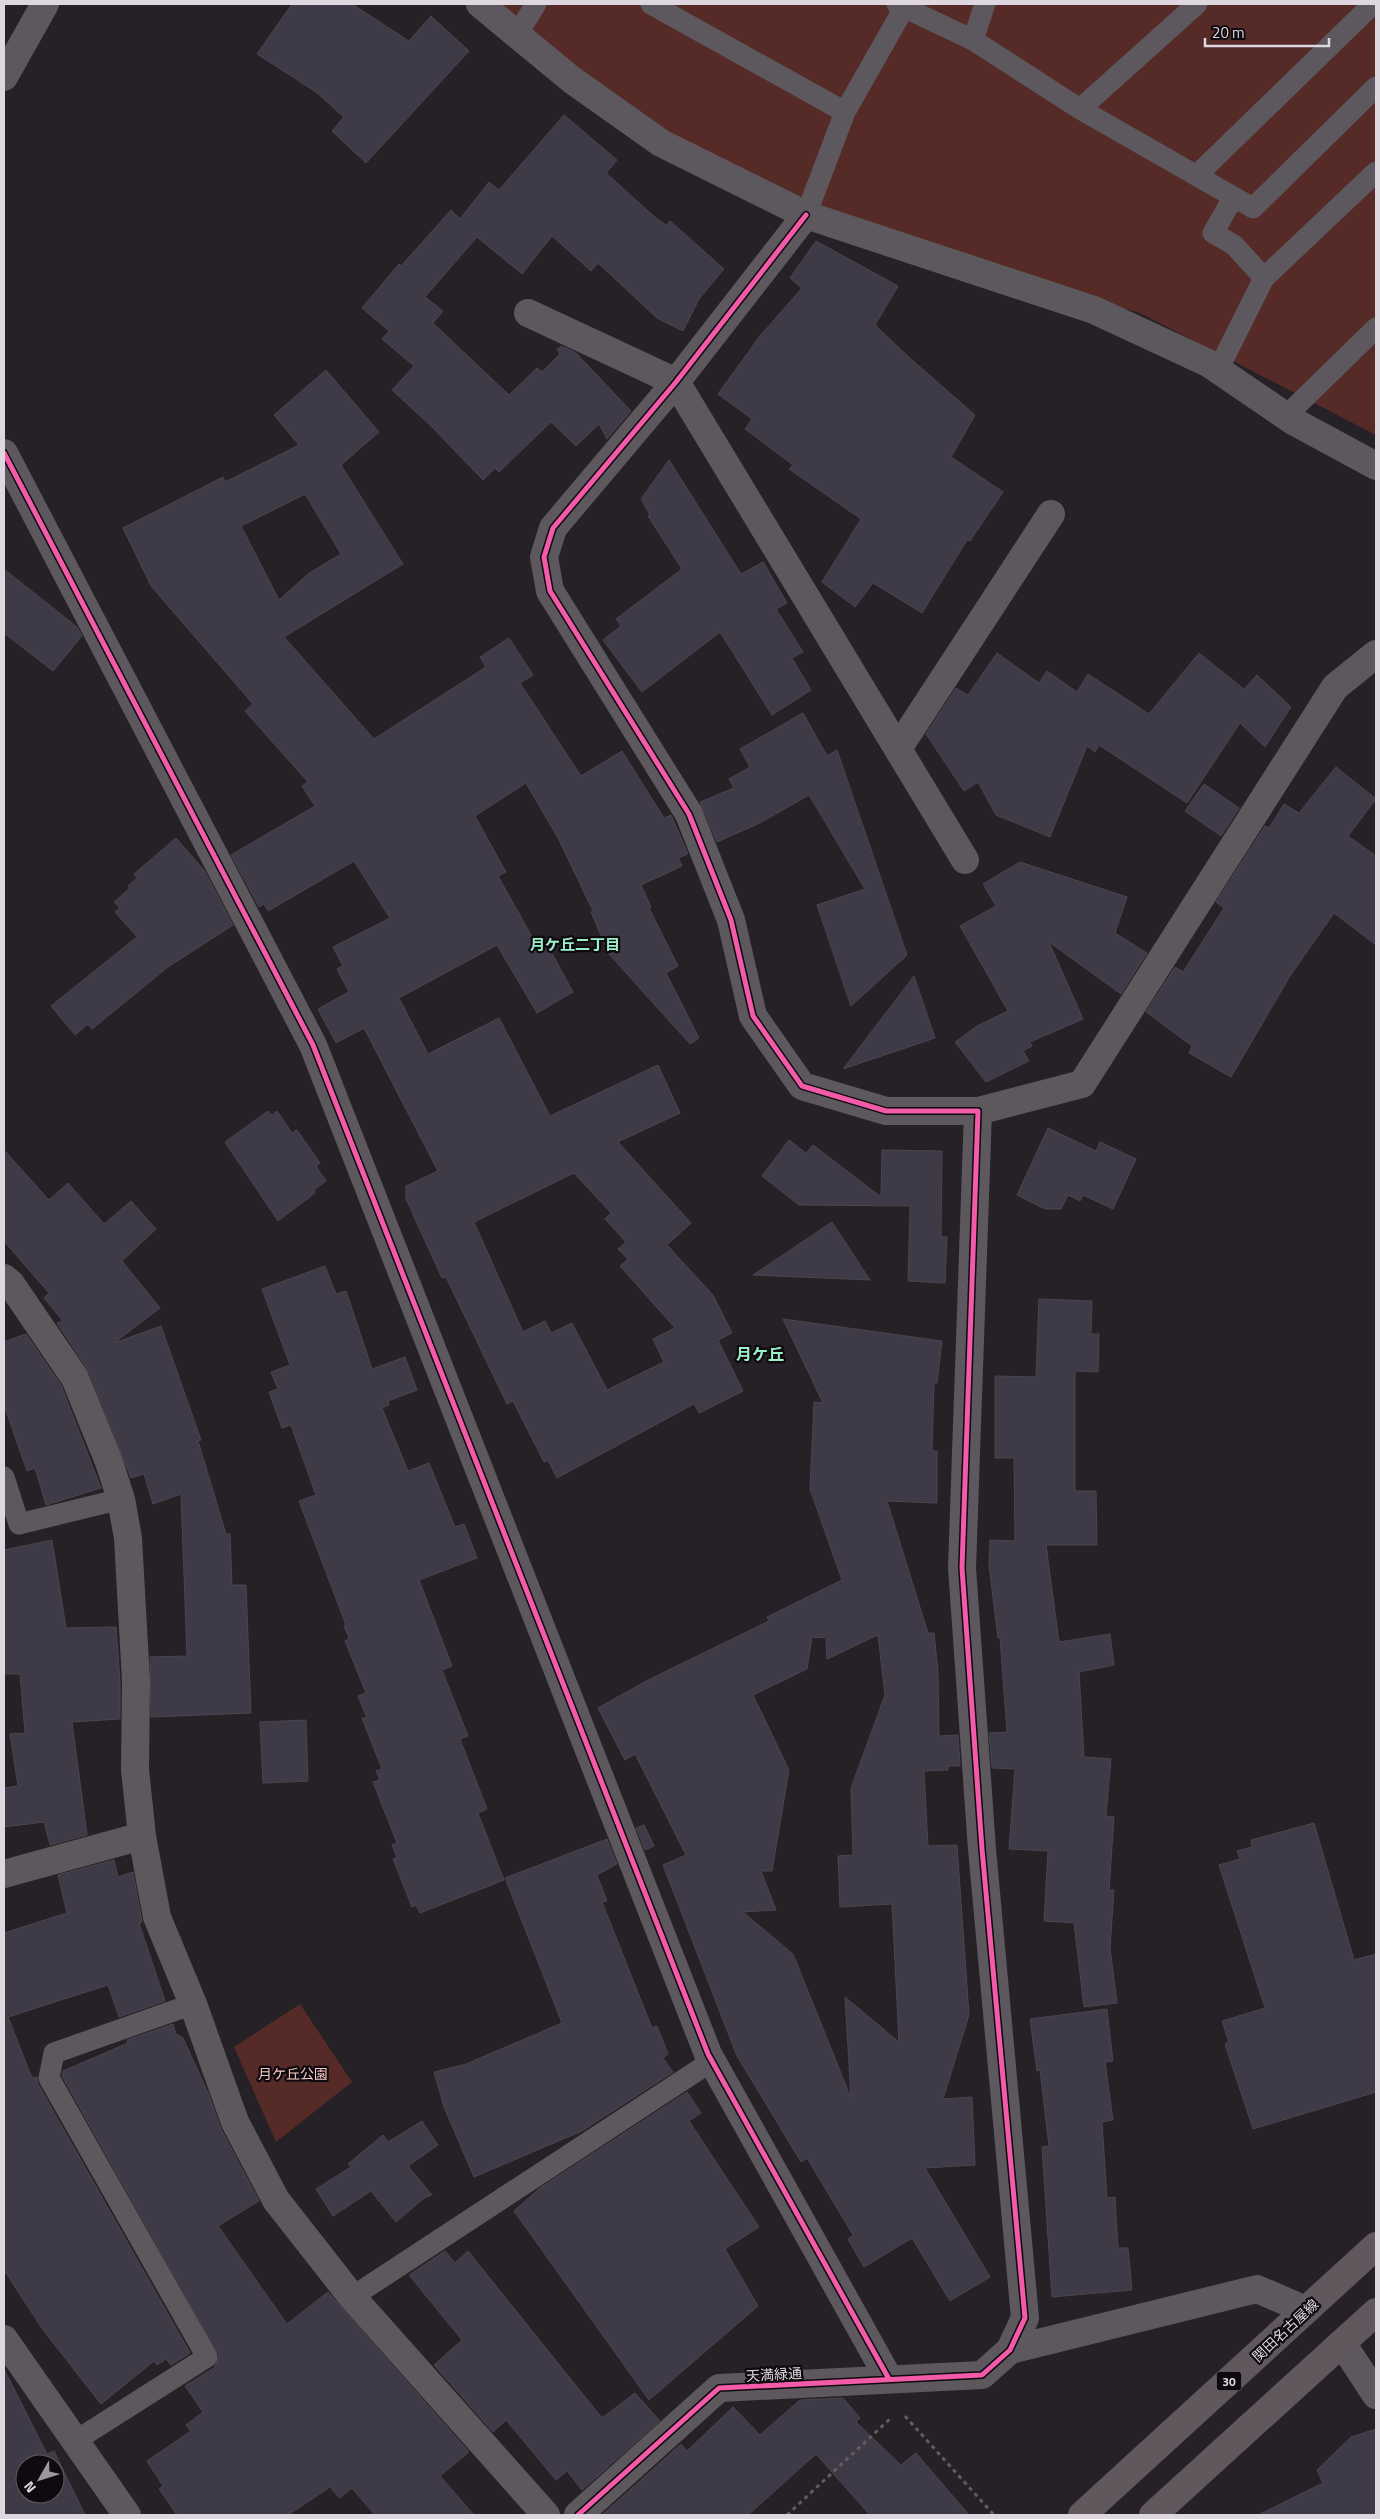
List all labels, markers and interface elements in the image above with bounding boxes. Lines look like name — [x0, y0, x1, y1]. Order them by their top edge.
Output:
scale bar — [1205, 15, 1329, 47]
text: 20 m — [1212, 21, 1245, 44]
district label: 月ケ丘二丁目 — [530, 933, 620, 956]
district label: 月ケ丘 — [736, 1342, 784, 1366]
park label: 月ケ丘公園 — [258, 2063, 328, 2084]
street label: 関田名古屋線 — [1247, 2294, 1323, 2366]
street label: 天満緑通 — [745, 2362, 803, 2386]
road number: 30 — [1216, 2372, 1242, 2390]
north arrow — [15, 2454, 65, 2504]
text: N — [18, 2477, 41, 2498]

